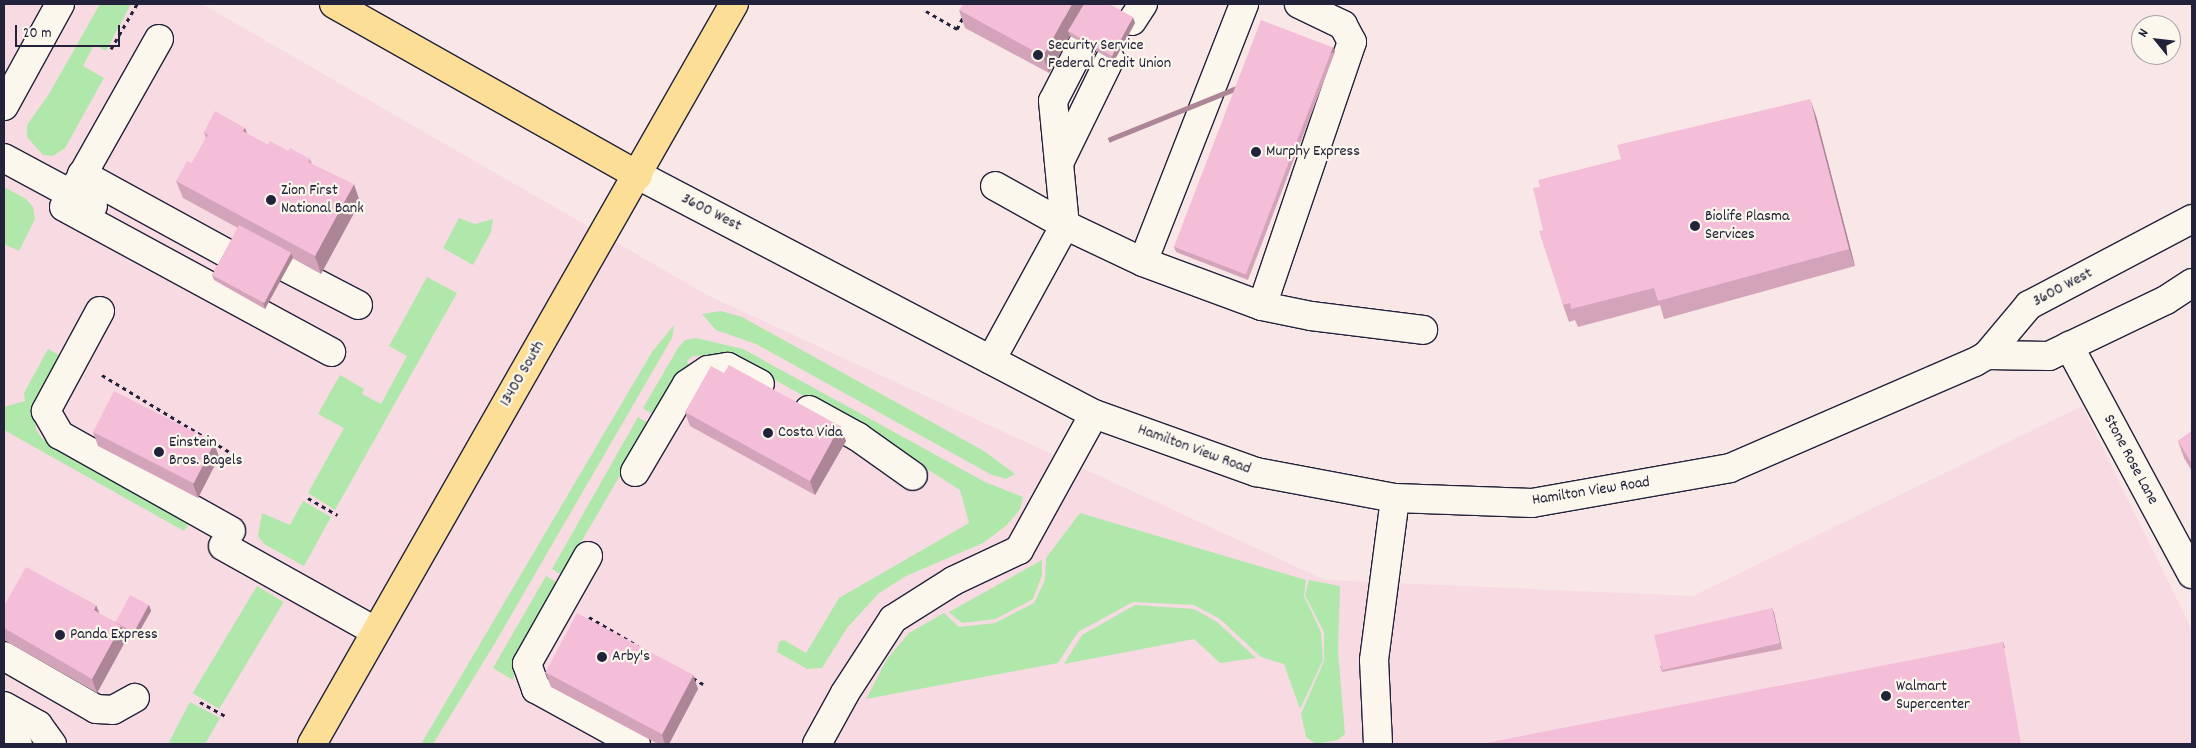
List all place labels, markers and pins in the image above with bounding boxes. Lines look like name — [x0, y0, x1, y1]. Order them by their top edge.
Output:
place label: Security Service Federal Credit Union — [1048, 36, 1171, 74]
marker: Security Service Federal Credit Union — [1032, 49, 1044, 61]
place label: Murphy Express — [1266, 142, 1360, 162]
marker: Murphy Express — [1250, 146, 1262, 158]
place label: Zion First National Bank — [281, 181, 364, 219]
marker: Zion First National Bank — [265, 194, 277, 206]
place label: Biolife Plasma Services — [1705, 207, 1790, 245]
marker: Biolife Plasma Services — [1689, 220, 1701, 232]
place label: Costa Vida — [778, 423, 842, 443]
marker: Costa Vida — [762, 427, 774, 439]
place label: Einstein Bros. Bagels — [169, 433, 242, 471]
marker: Einstein Bros. Bagels — [153, 446, 165, 458]
place label: Panda Express — [70, 625, 158, 645]
marker: Panda Express — [54, 629, 66, 641]
place label: Arby's — [612, 647, 650, 667]
marker: Arby's — [596, 651, 608, 663]
place label: Walmart Supercenter — [1896, 677, 1970, 715]
marker: Walmart Supercenter — [1880, 690, 1892, 702]

